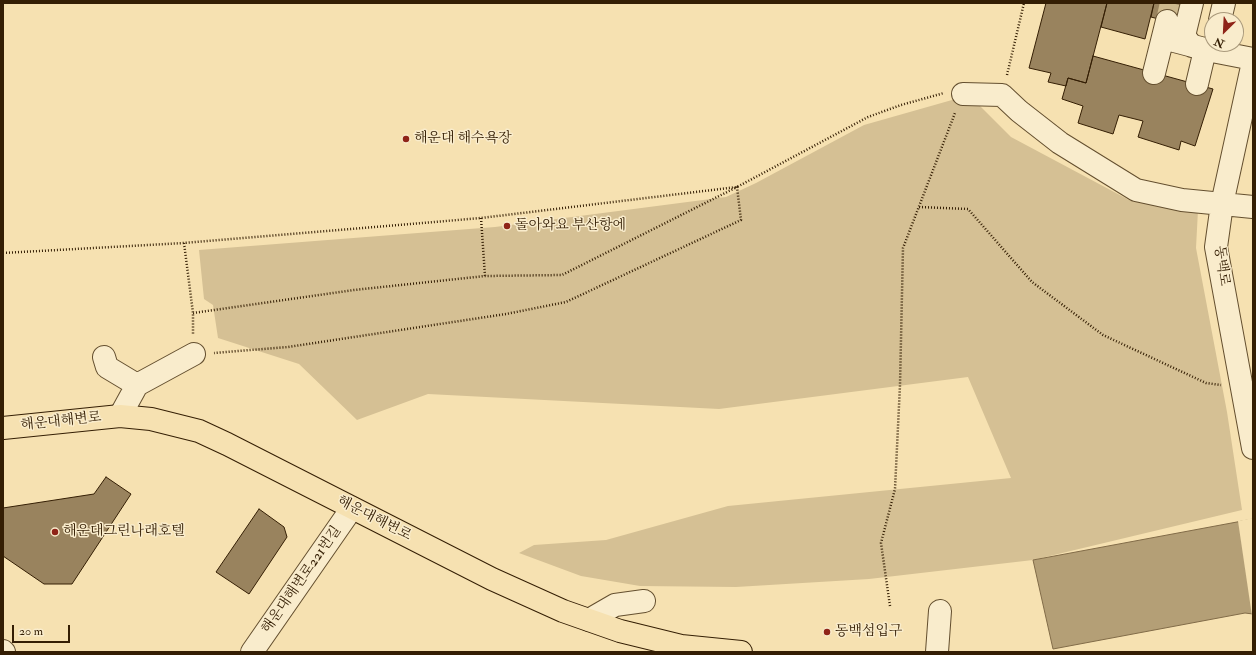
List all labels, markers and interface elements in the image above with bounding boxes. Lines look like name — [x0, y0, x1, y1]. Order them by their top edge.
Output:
north arrow — [1204, 12, 1244, 52]
text: N — [1212, 35, 1226, 50]
place label: 해운대 해수욕장 — [414, 131, 512, 147]
marker: 해운대 해수욕장 — [401, 134, 411, 144]
place label: 돌아와요 부산항에 — [515, 218, 626, 234]
marker: 돌아와요 부산항에 — [502, 221, 512, 231]
street label: 동백로 — [1210, 245, 1232, 287]
street label: 해운대해변로 — [20, 409, 102, 435]
street label: 해운대해변로 — [334, 493, 414, 545]
street label: 해운대해변로221번길 — [259, 523, 345, 637]
place label: 해운대그린나래호텔 — [63, 524, 185, 540]
marker: 해운대그린나래호텔 — [50, 527, 60, 537]
scale bar — [14, 617, 72, 643]
text: 20 m — [19, 624, 43, 639]
place label: 동백섬입구 — [835, 624, 903, 640]
marker: 동백섬입구 — [822, 627, 832, 637]

